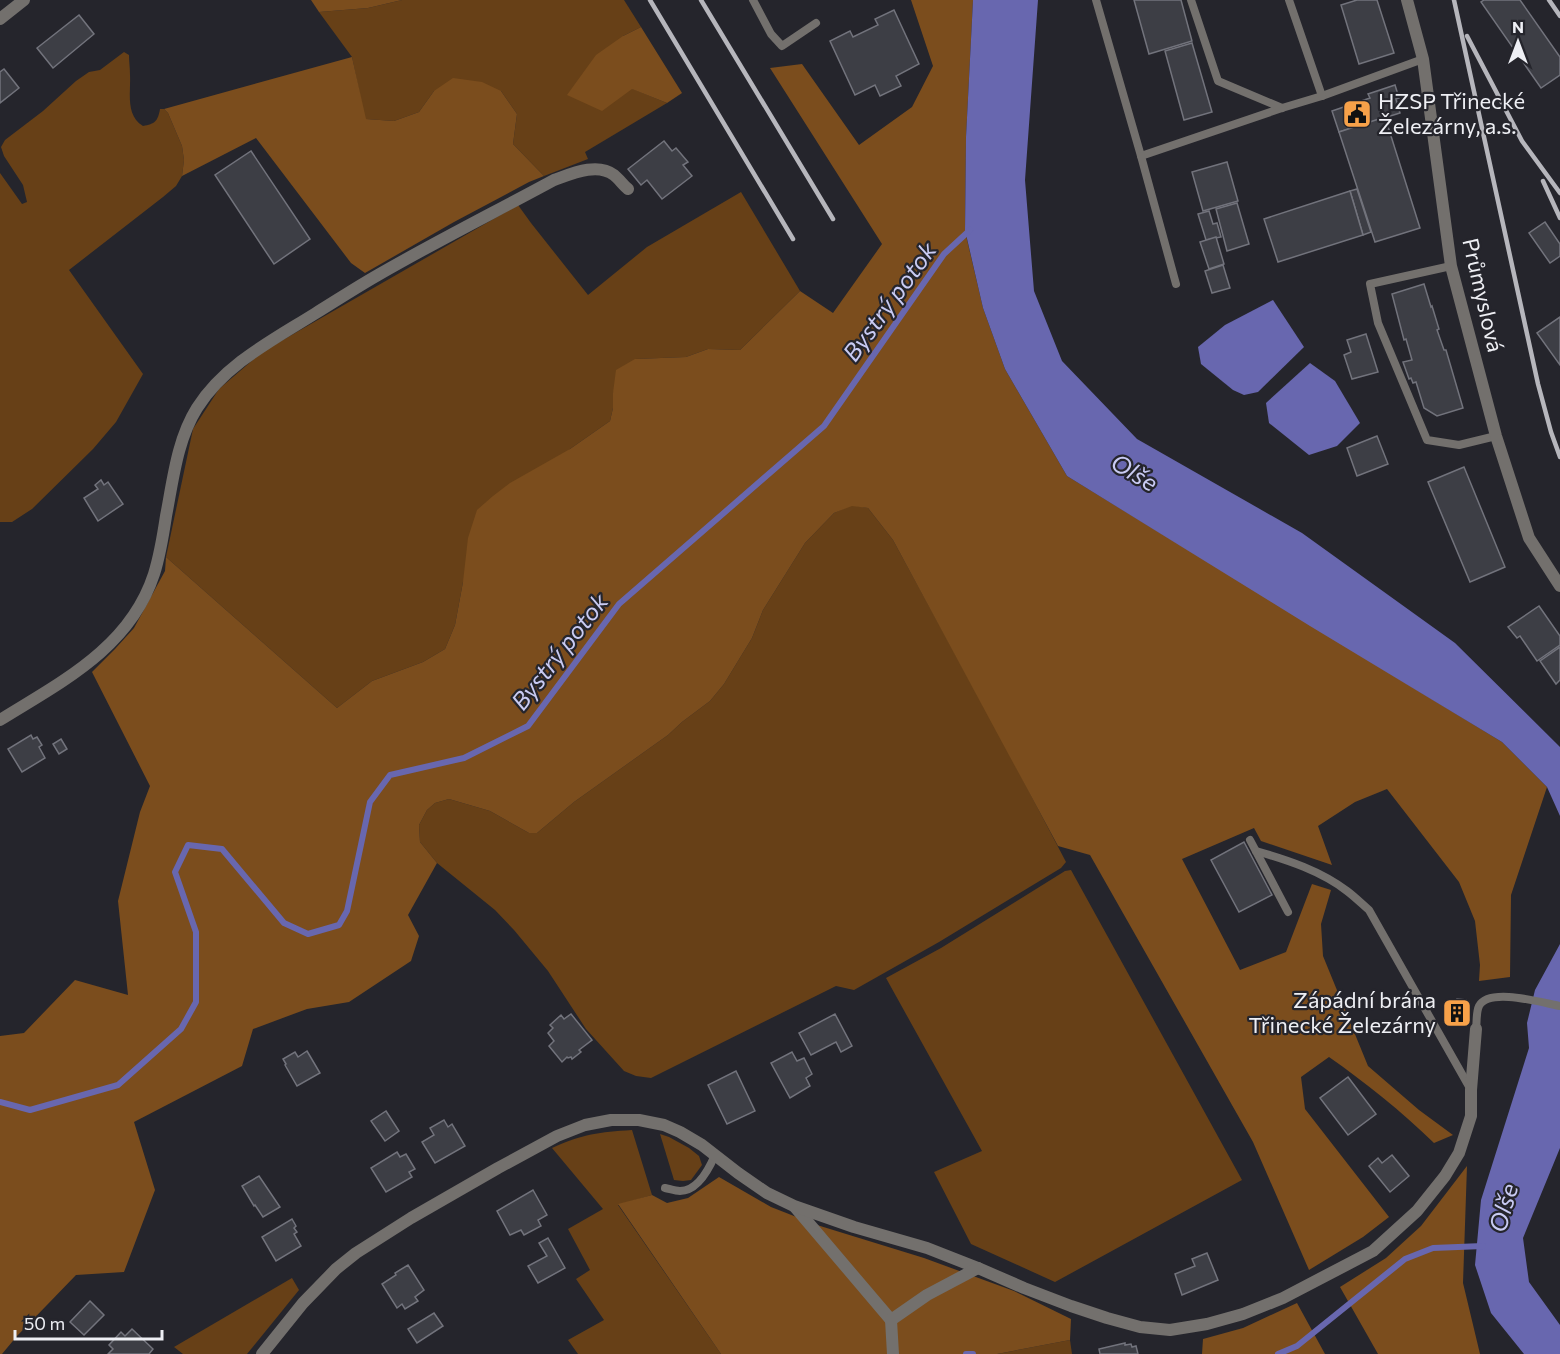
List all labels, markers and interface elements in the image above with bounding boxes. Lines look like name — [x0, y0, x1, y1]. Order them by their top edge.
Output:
north arrow — [1488, 12, 1548, 72]
text: N — [1512, 17, 1524, 36]
place label: HZSP Třinecké Železárny, a.s. — [1378, 87, 1525, 139]
public building icon: HZSP Třinecké Železárny, a.s. — [1341, 98, 1373, 130]
water label: Bystrý potok — [836, 235, 942, 366]
street label: Průmyslová — [1457, 235, 1510, 354]
water label: Olše — [1106, 447, 1164, 497]
water label: Bystrý potok — [504, 586, 614, 715]
place label: Zápádní brána Třinecké Železárny — [1249, 986, 1436, 1038]
building icon: Zápádní brána Třinecké Železárny — [1441, 997, 1473, 1029]
water label: Olše — [1482, 1180, 1523, 1235]
scale bar — [15, 1303, 162, 1341]
text: 50 m — [24, 1312, 65, 1334]

